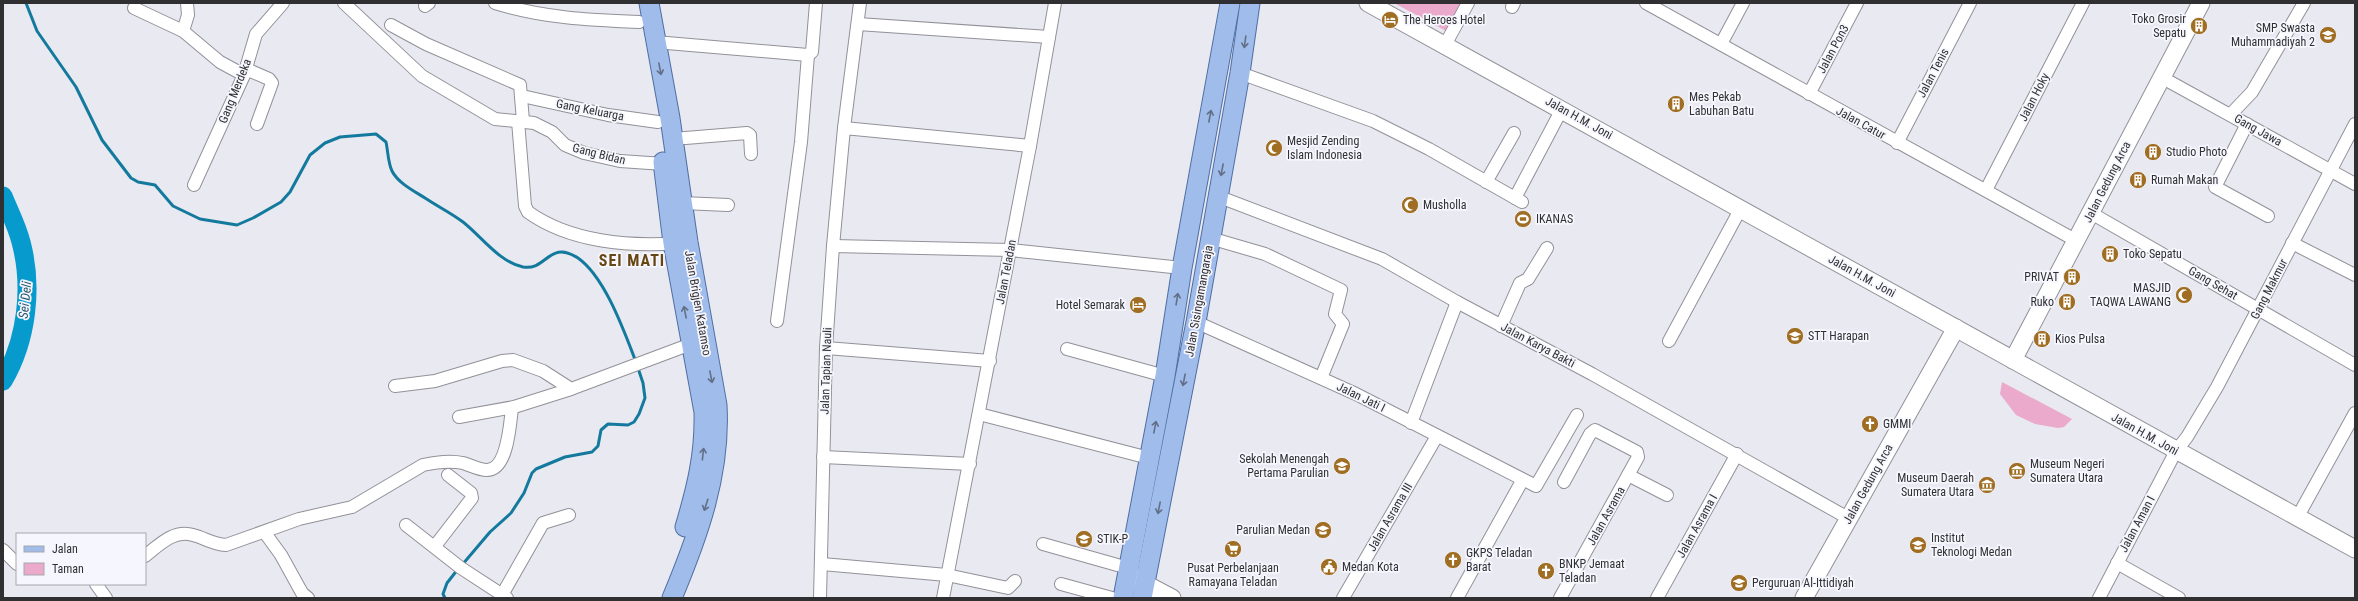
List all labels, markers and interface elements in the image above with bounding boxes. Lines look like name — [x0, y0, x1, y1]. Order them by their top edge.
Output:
hotel icon: The Heroes Hotel — [1380, 10, 1400, 30]
place label: Toko Grosir Sepatu — [2132, 12, 2186, 40]
place label: The Heroes Hotel — [1403, 13, 1485, 27]
building icon: Toko Grosir Sepatu — [2189, 16, 2209, 36]
place label: SMP Swasta Muhammadiyah 2 — [2231, 21, 2315, 49]
street label: Jalan Pon3 — [1814, 22, 1852, 76]
school or university icon: SMP Swasta Muhammadiyah 2 — [2318, 25, 2338, 45]
one-way arrow — [1241, 35, 1249, 48]
street label: Jalan Tenis — [1914, 46, 1952, 100]
street label: Gang Merdeka — [216, 56, 254, 125]
one-way arrow — [657, 62, 665, 75]
street label: Jalan Hoky — [2016, 70, 2052, 124]
place label: Mes Pekab Labuhan Batu — [1689, 90, 1754, 118]
street label: Jalan H.M. Joni — [1543, 94, 1615, 142]
building icon: Mes Pekab Labuhan Batu — [1666, 94, 1686, 114]
street label: Gang Keluarga — [555, 97, 625, 123]
street label: Jalan Catur — [1834, 104, 1888, 142]
one-way arrow — [1207, 110, 1215, 123]
street label: Gang Jawa — [2232, 111, 2285, 149]
place label: Mesjid Zending Islam Indonesia — [1287, 134, 1362, 162]
mosque icon: Mesjid Zending Islam Indonesia — [1264, 138, 1284, 158]
street label: Jalan Gedung Arca — [2080, 139, 2134, 225]
street label: Gang Bidan — [571, 141, 627, 167]
building icon: Studio Photo — [2143, 142, 2163, 162]
place label: Studio Photo — [2166, 145, 2227, 159]
one-way arrow — [1218, 163, 1226, 176]
building icon: Rumah Makan — [2128, 170, 2148, 190]
place label: Rumah Makan — [2151, 173, 2218, 187]
mosque icon: Musholla — [1400, 195, 1420, 215]
place label: Musholla — [1423, 198, 1467, 212]
sports icon: IKANAS — [1513, 209, 1533, 229]
place label: IKANAS — [1536, 212, 1573, 226]
street label: Jalan Teladan — [993, 238, 1019, 306]
street label: Jalan Sisingamangaraja — [1182, 244, 1216, 358]
building icon: Toko Sepatu — [2100, 244, 2120, 264]
place label: Toko Sepatu — [2123, 247, 2182, 261]
street label: Jalan Brigjen Katamso — [682, 249, 714, 357]
district label: SEI MATI — [599, 251, 665, 270]
street label: Jalan H.M. Joni — [1826, 252, 1898, 300]
street label: Gang Makmur — [2248, 256, 2290, 322]
street label: Gang Sehat — [2186, 263, 2240, 303]
building icon: PRIVAT — [2062, 267, 2082, 287]
place label: PRIVAT — [2024, 270, 2059, 284]
water label: Sei Deli — [16, 281, 34, 319]
place label: MASJID TAQWA LAWANG — [2090, 281, 2171, 309]
mosque icon: MASJID TAQWA LAWANG — [2174, 285, 2194, 305]
building icon: Ruko — [2057, 292, 2077, 312]
one-way arrow — [1173, 293, 1181, 306]
hotel icon: Hotel Semarak — [1128, 295, 1148, 315]
place label: Ruko — [2030, 295, 2054, 309]
place label: Hotel Semarak — [1056, 298, 1126, 312]
one-way arrow — [681, 306, 689, 319]
street label: Jalan Karya Bakti — [1498, 320, 1578, 370]
school or university icon: STT Harapan — [1785, 326, 1805, 346]
street label: Jalan Tapian Nauli — [817, 327, 835, 415]
place label: STT Harapan — [1808, 329, 1869, 343]
building icon: Kios Pulsa — [2032, 329, 2052, 349]
place label: Kios Pulsa — [2055, 332, 2105, 346]
one-way arrow — [708, 370, 716, 383]
one-way arrow — [1180, 373, 1188, 386]
street label: Jalan Jati I — [1334, 379, 1388, 415]
street label: Jalan H.M. Joni — [2109, 410, 2181, 458]
church icon: GMMI — [1860, 414, 1880, 434]
place label: GMMI — [1883, 417, 1911, 431]
one-way arrow — [1151, 421, 1159, 434]
street label: Jalan Gedung Arca — [1840, 441, 1896, 526]
one-way arrow — [699, 448, 706, 461]
place label: Sekolah Menengah Pertama Parulian — [1239, 452, 1329, 480]
school or university icon: Sekolah Menengah Pertama Parulian — [1332, 456, 1352, 476]
place label: Museum Negeri Sumatera Utara — [2030, 457, 2105, 485]
museum icon: Museum Negeri Sumatera Utara — [2007, 461, 2027, 481]
place label: Museum Daerah Sumatera Utara — [1897, 471, 1974, 499]
museum icon: Museum Daerah Sumatera Utara — [1977, 475, 1997, 495]
street label: Jalan Asrama III — [1365, 480, 1415, 554]
street label: Jalan Asrama — [1584, 484, 1628, 548]
street label: Jalan Asrama I — [1674, 492, 1720, 560]
street label: Jalan Aman I — [2116, 493, 2158, 555]
one-way arrow — [701, 498, 709, 510]
one-way arrow — [1155, 501, 1163, 514]
school or university icon: Parulian Medan — [1313, 520, 1333, 540]
place label: Parulian Medan — [1236, 523, 1310, 537]
school or university icon: STIK-P — [1074, 529, 1094, 549]
place label: Institut Teknologi Medan — [1931, 531, 2012, 559]
place label: STIK-P — [1097, 532, 1129, 546]
legend — [16, 533, 146, 585]
school or university icon: Institut Teknologi Medan — [1908, 535, 1928, 555]
supermarket icon: Pusat Perbelanjaan Ramayana Teladan — [1223, 539, 1243, 559]
text: Jalan — [52, 542, 78, 556]
place label: GKPS Teladan Barat — [1466, 546, 1533, 574]
church icon: GKPS Teladan Barat — [1443, 550, 1463, 570]
public building icon: Medan Kota — [1319, 557, 1339, 577]
place label: BNKP Jemaat Teladan — [1559, 557, 1625, 585]
place label: Medan Kota — [1342, 560, 1399, 574]
place label: Pusat Perbelanjaan Ramayana Teladan — [1187, 561, 1279, 589]
church icon: BNKP Jemaat Teladan — [1536, 561, 1556, 581]
text: Taman — [52, 562, 84, 576]
school or university icon: Perguruan Al-Ittidiyah — [1729, 573, 1749, 593]
place label: Perguruan Al-Ittidiyah — [1752, 576, 1854, 590]

